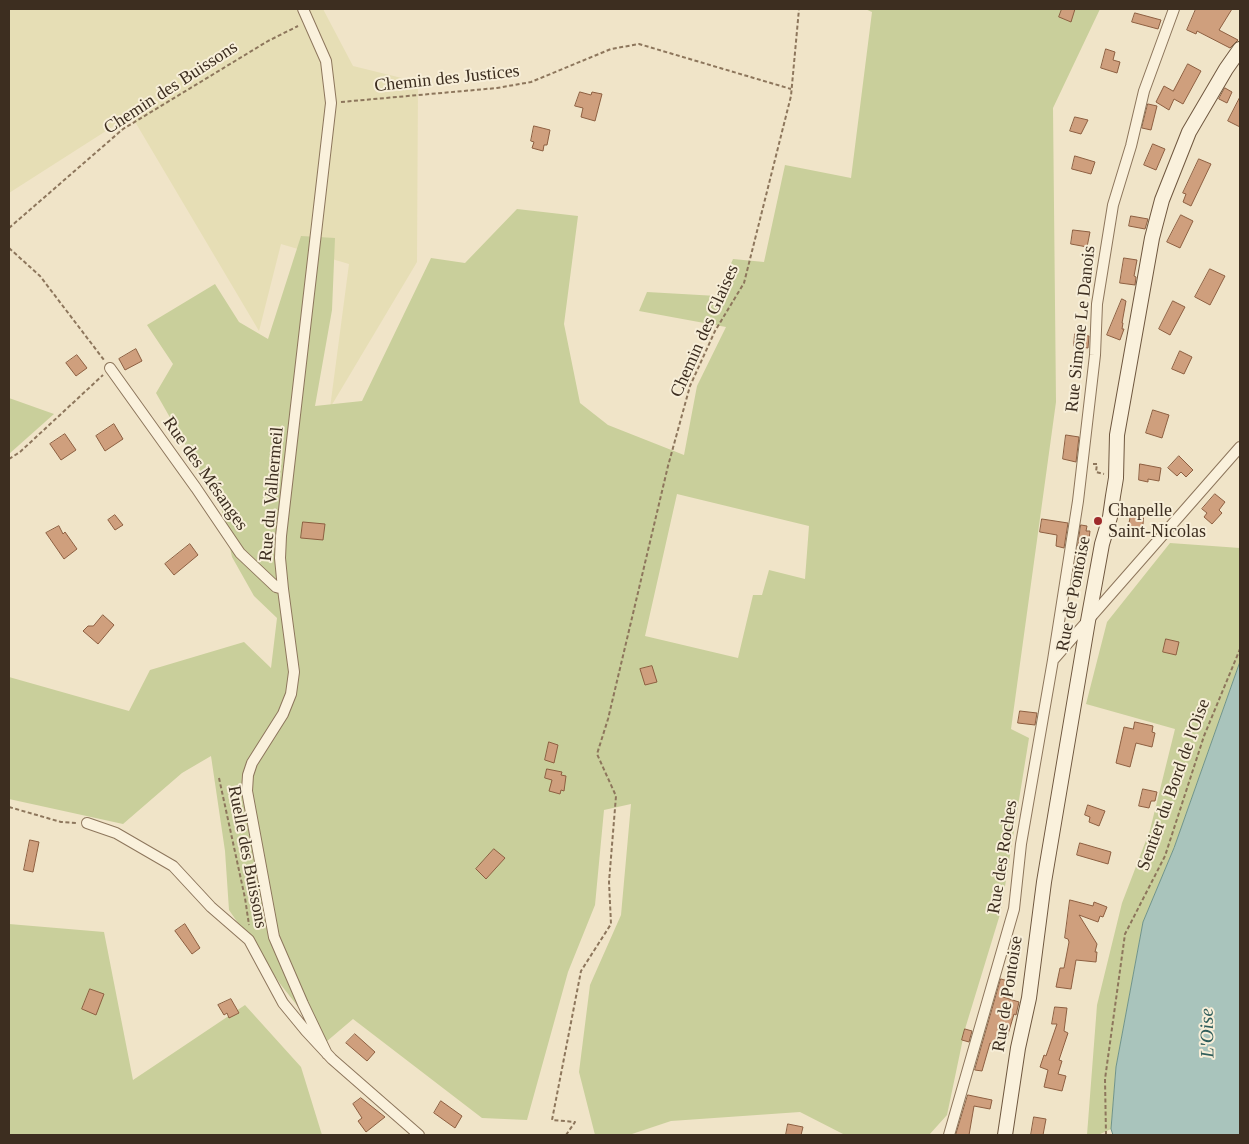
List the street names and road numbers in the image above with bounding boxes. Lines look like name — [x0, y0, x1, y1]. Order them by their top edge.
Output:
street label: Chemin des Buissons — [100, 37, 242, 139]
street label: Chemin des Justices — [373, 61, 521, 97]
street label: Rue Simone Le Danois — [1062, 245, 1100, 413]
street label: Chemin des Glaises — [666, 261, 744, 401]
street label: Rue des Mésanges — [158, 413, 252, 535]
street label: Rue du Valhermeil — [255, 426, 289, 562]
street label: Rue de Pontoise — [1052, 535, 1096, 653]
street label: Sentier du Bord de l'Oise — [1133, 696, 1215, 874]
street label: Ruelle des Buissons — [223, 784, 271, 930]
street label: Rue des Roches — [983, 799, 1023, 915]
street label: Rue de Pontoise — [988, 935, 1028, 1053]

